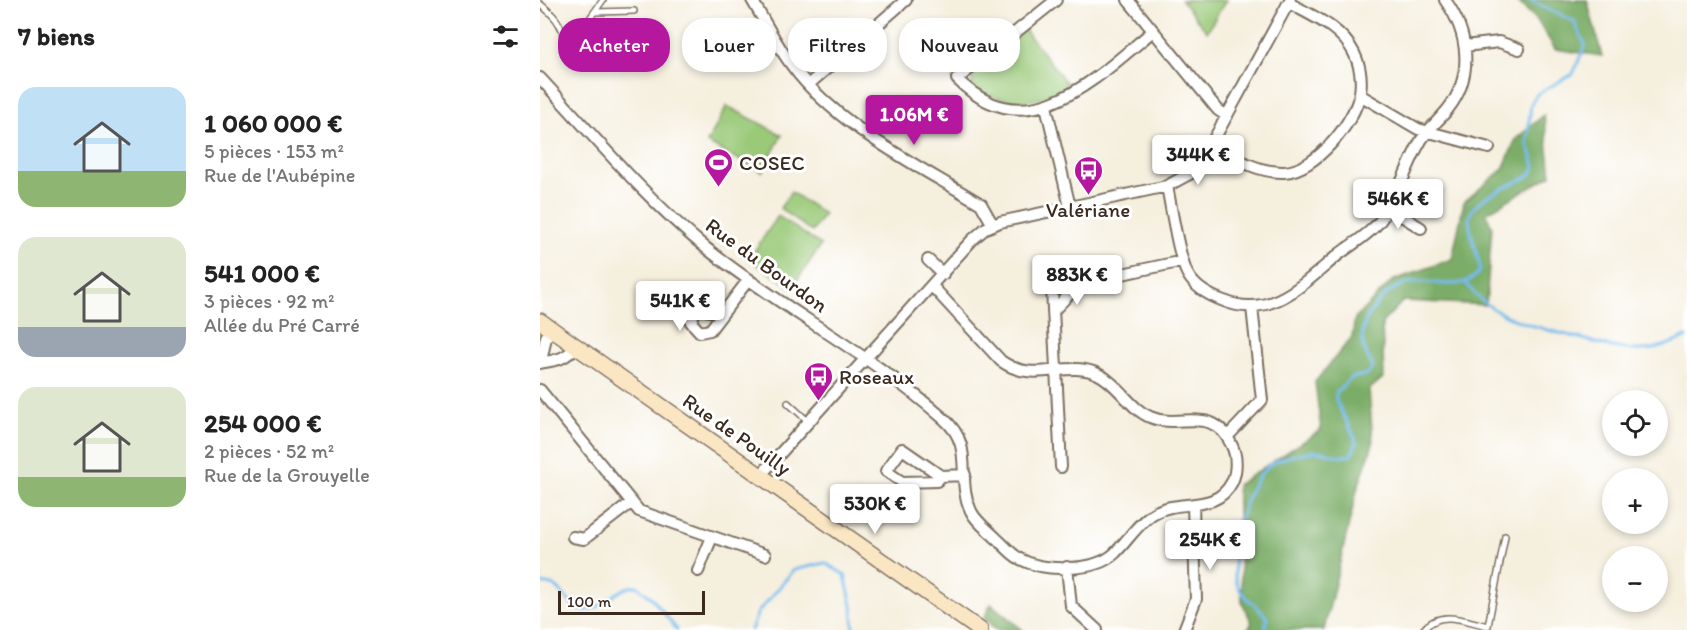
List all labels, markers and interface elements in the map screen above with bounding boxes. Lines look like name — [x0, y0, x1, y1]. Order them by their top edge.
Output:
chip: Acheter — [558, 18, 670, 72]
chip: Louer — [682, 18, 776, 72]
chip: Filtres — [788, 18, 887, 72]
chip: Nouveau — [899, 18, 1020, 72]
text: 7 biens — [18, 20, 95, 52]
icon: filters — [489, 20, 522, 53]
pin: 1.06M € — [859, 95, 969, 146]
text: 1.06M € — [880, 102, 948, 126]
text: 1 060 000 € — [204, 107, 342, 139]
icon: home — [66, 111, 138, 183]
pin: 344K € — [1149, 135, 1247, 186]
text: 5 pièces · 153 m² — [204, 139, 344, 163]
text: 344K € — [1166, 142, 1230, 166]
sports icon: COSEC — [702, 146, 734, 188]
place label: COSEC — [739, 150, 805, 175]
bus stop icon: Valériane — [1072, 154, 1104, 196]
text: Rue de l'Aubépine — [204, 163, 355, 187]
pin: 546K € — [1349, 179, 1447, 230]
text: 546K € — [1367, 186, 1429, 210]
place label: Valériane — [1046, 197, 1130, 222]
street label: Rue du Bourdon — [701, 212, 833, 318]
pin: 883K € — [1028, 255, 1126, 306]
text: 541 000 € — [204, 257, 320, 289]
icon: home — [66, 261, 138, 333]
text: 883K € — [1046, 262, 1108, 286]
pin: 541K € — [631, 281, 729, 332]
text: 541K € — [650, 288, 710, 312]
text: 3 pièces · 92 m² — [204, 289, 335, 313]
text: Allée du Pré Carré — [204, 313, 360, 337]
bus stop icon: Roseaux — [802, 360, 834, 402]
place label: Roseaux — [839, 364, 914, 389]
street label: Rue de Pouilly — [678, 388, 796, 480]
map controls — [1602, 390, 1668, 612]
button: locate — [1602, 390, 1668, 456]
text: 254 000 € — [204, 407, 322, 439]
icon: home — [66, 411, 138, 483]
text: 2 pièces · 52 m² — [204, 439, 334, 463]
text: Rue de la Grouyelle — [204, 463, 370, 487]
button: + — [1602, 468, 1668, 534]
pin: 530K € — [826, 484, 924, 535]
text: 530K € — [844, 491, 906, 515]
pin: 254K € — [1161, 520, 1259, 571]
text: 254K € — [1179, 527, 1241, 551]
button: − — [1602, 546, 1668, 612]
scale bar — [558, 588, 705, 616]
text: 100 m — [567, 592, 611, 611]

